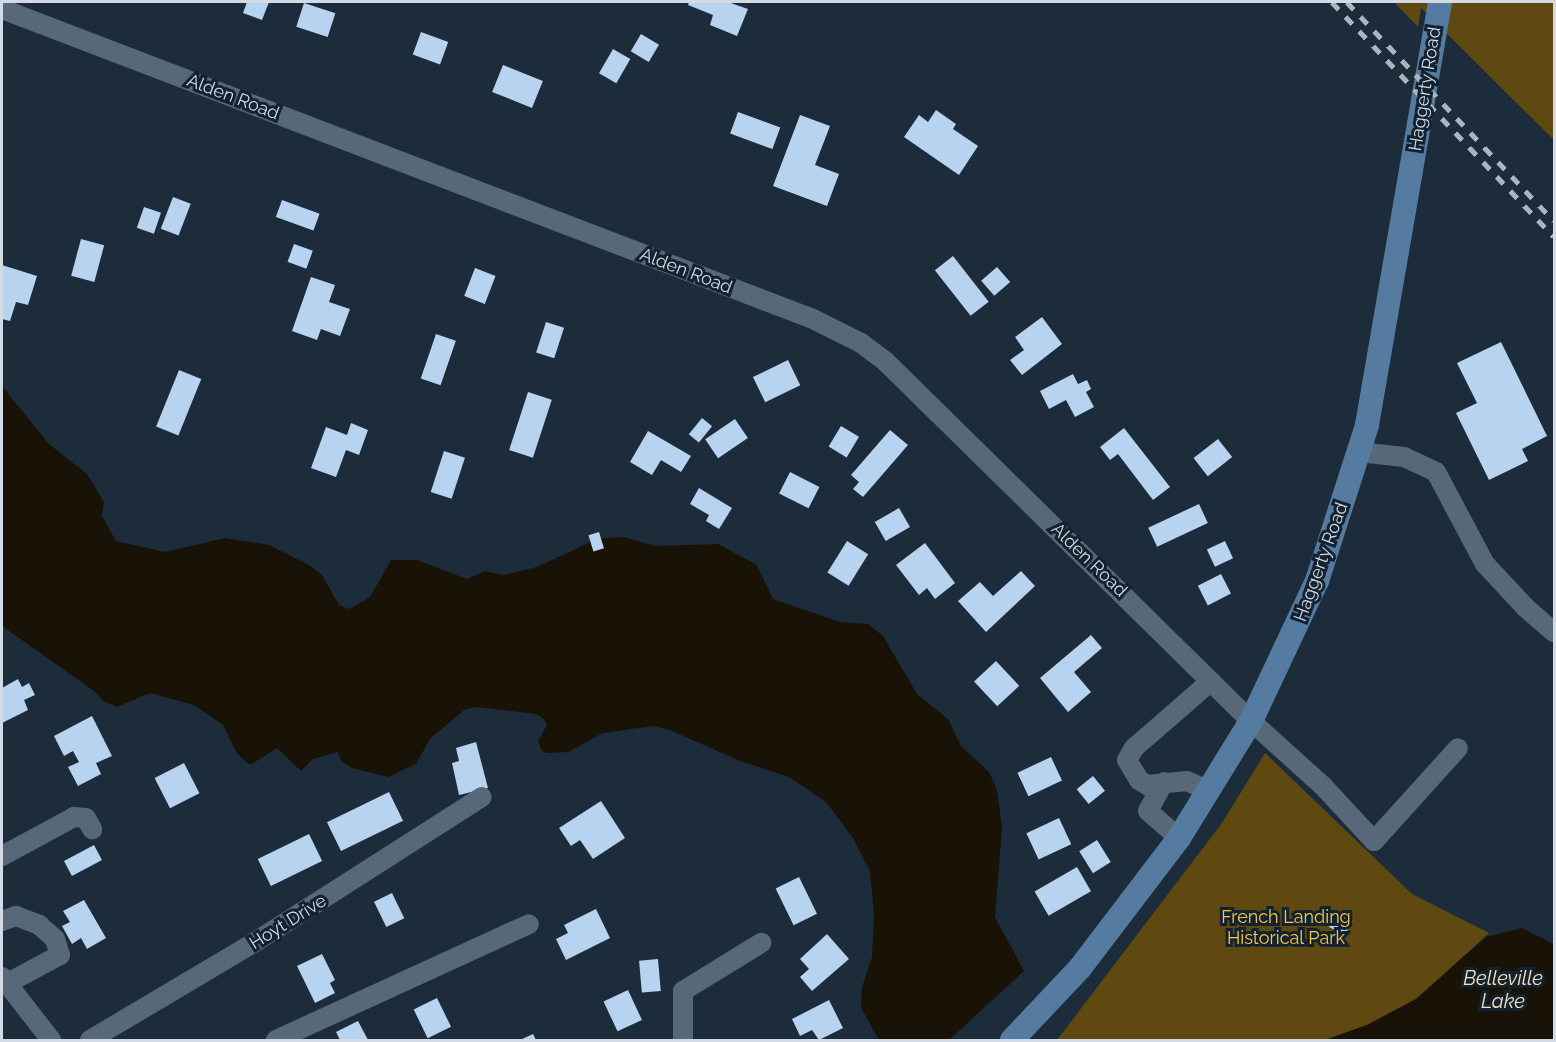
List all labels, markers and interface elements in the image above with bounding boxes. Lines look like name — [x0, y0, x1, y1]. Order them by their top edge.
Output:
street label: Haggerty Road — [1405, 25, 1445, 153]
street label: Alden Road — [184, 70, 282, 124]
street label: Alden Road — [637, 244, 735, 298]
street label: Haggerty Road — [1289, 499, 1353, 625]
street label: Alden Road — [1047, 519, 1131, 601]
street label: Hoyt Drive — [245, 890, 331, 954]
park label: French Landing Historical Park — [1221, 907, 1351, 950]
water label: Belleville Lake — [1463, 966, 1543, 1013]

